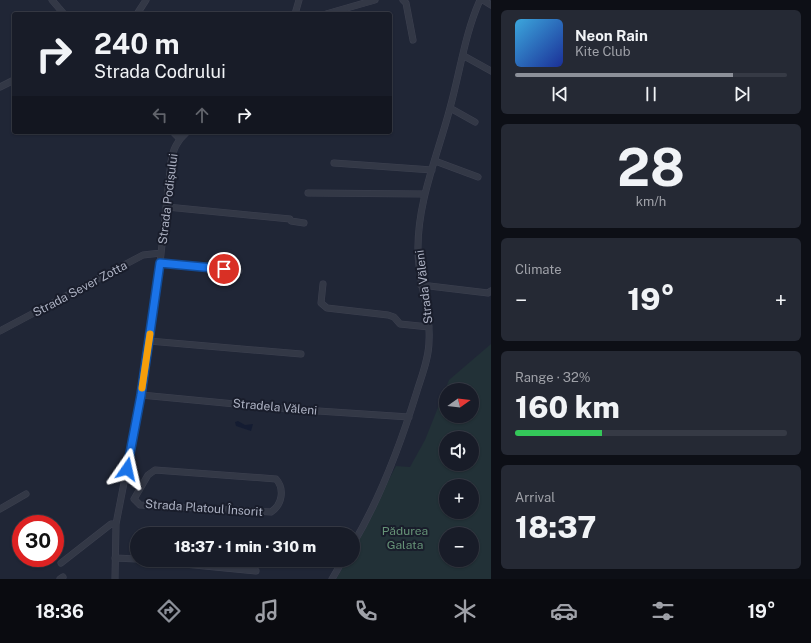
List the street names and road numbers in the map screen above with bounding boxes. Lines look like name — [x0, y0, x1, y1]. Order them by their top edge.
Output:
street label: Strada Podișului — [155, 153, 181, 245]
street label: Strada Văleni — [413, 249, 435, 325]
street label: Strada Sever Zotta — [31, 258, 129, 320]
street label: Stradela Văleni — [232, 396, 318, 418]
street label: Strada Platoul Însorit — [145, 497, 264, 519]

